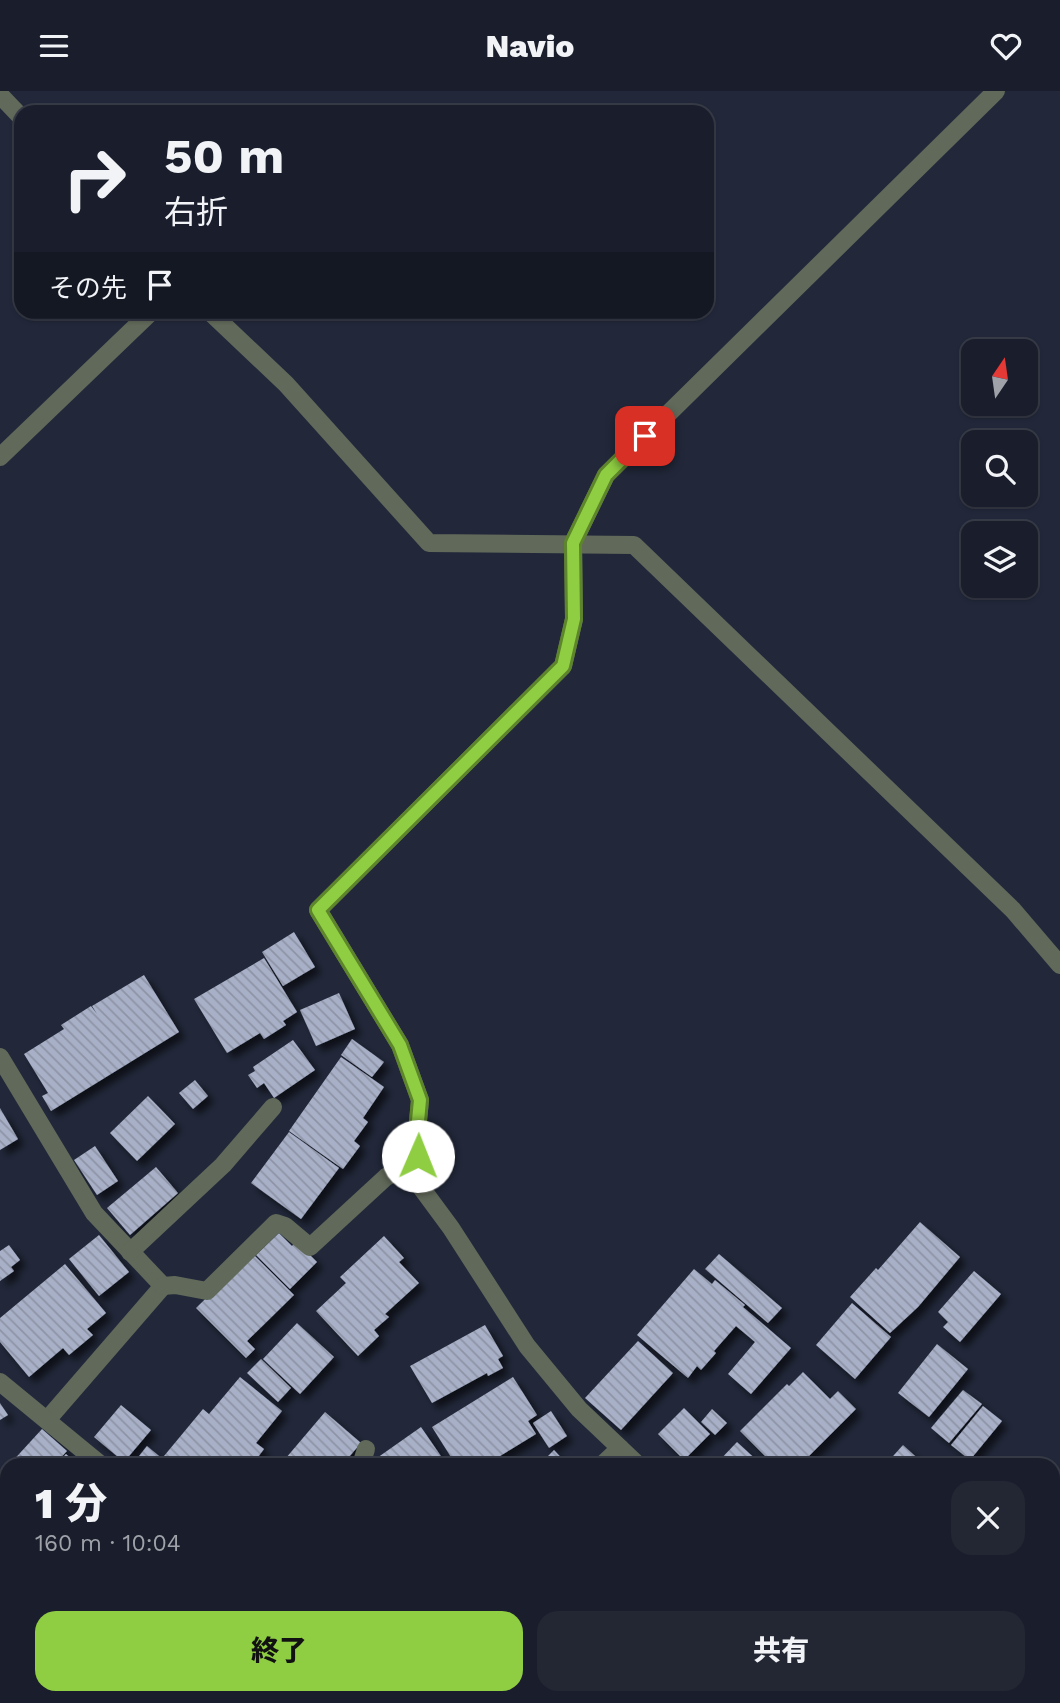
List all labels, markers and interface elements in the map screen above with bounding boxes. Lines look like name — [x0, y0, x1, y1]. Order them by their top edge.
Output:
icon: menu — [35, 27, 73, 65]
text: Navio — [486, 27, 574, 65]
icon: heart — [987, 27, 1025, 65]
text: 50 m — [164, 127, 284, 185]
icon: right — [49, 133, 140, 224]
text: 右折 — [164, 193, 228, 231]
icon: arrive — [141, 266, 179, 304]
text: その先 — [49, 273, 127, 303]
north arrow — [961, 339, 1038, 417]
map controls — [961, 339, 1038, 598]
pin — [615, 406, 675, 466]
icon: arrive — [626, 417, 664, 455]
button: search — [961, 430, 1038, 507]
button: layers — [961, 521, 1038, 598]
position arrow — [381, 1119, 455, 1193]
text: 1 分 — [35, 1479, 107, 1528]
button: close — [951, 1481, 1025, 1555]
text: 160 m · 10:04 — [35, 1530, 181, 1557]
button: 終了 — [35, 1611, 523, 1691]
button: 共有 — [537, 1611, 1025, 1691]

